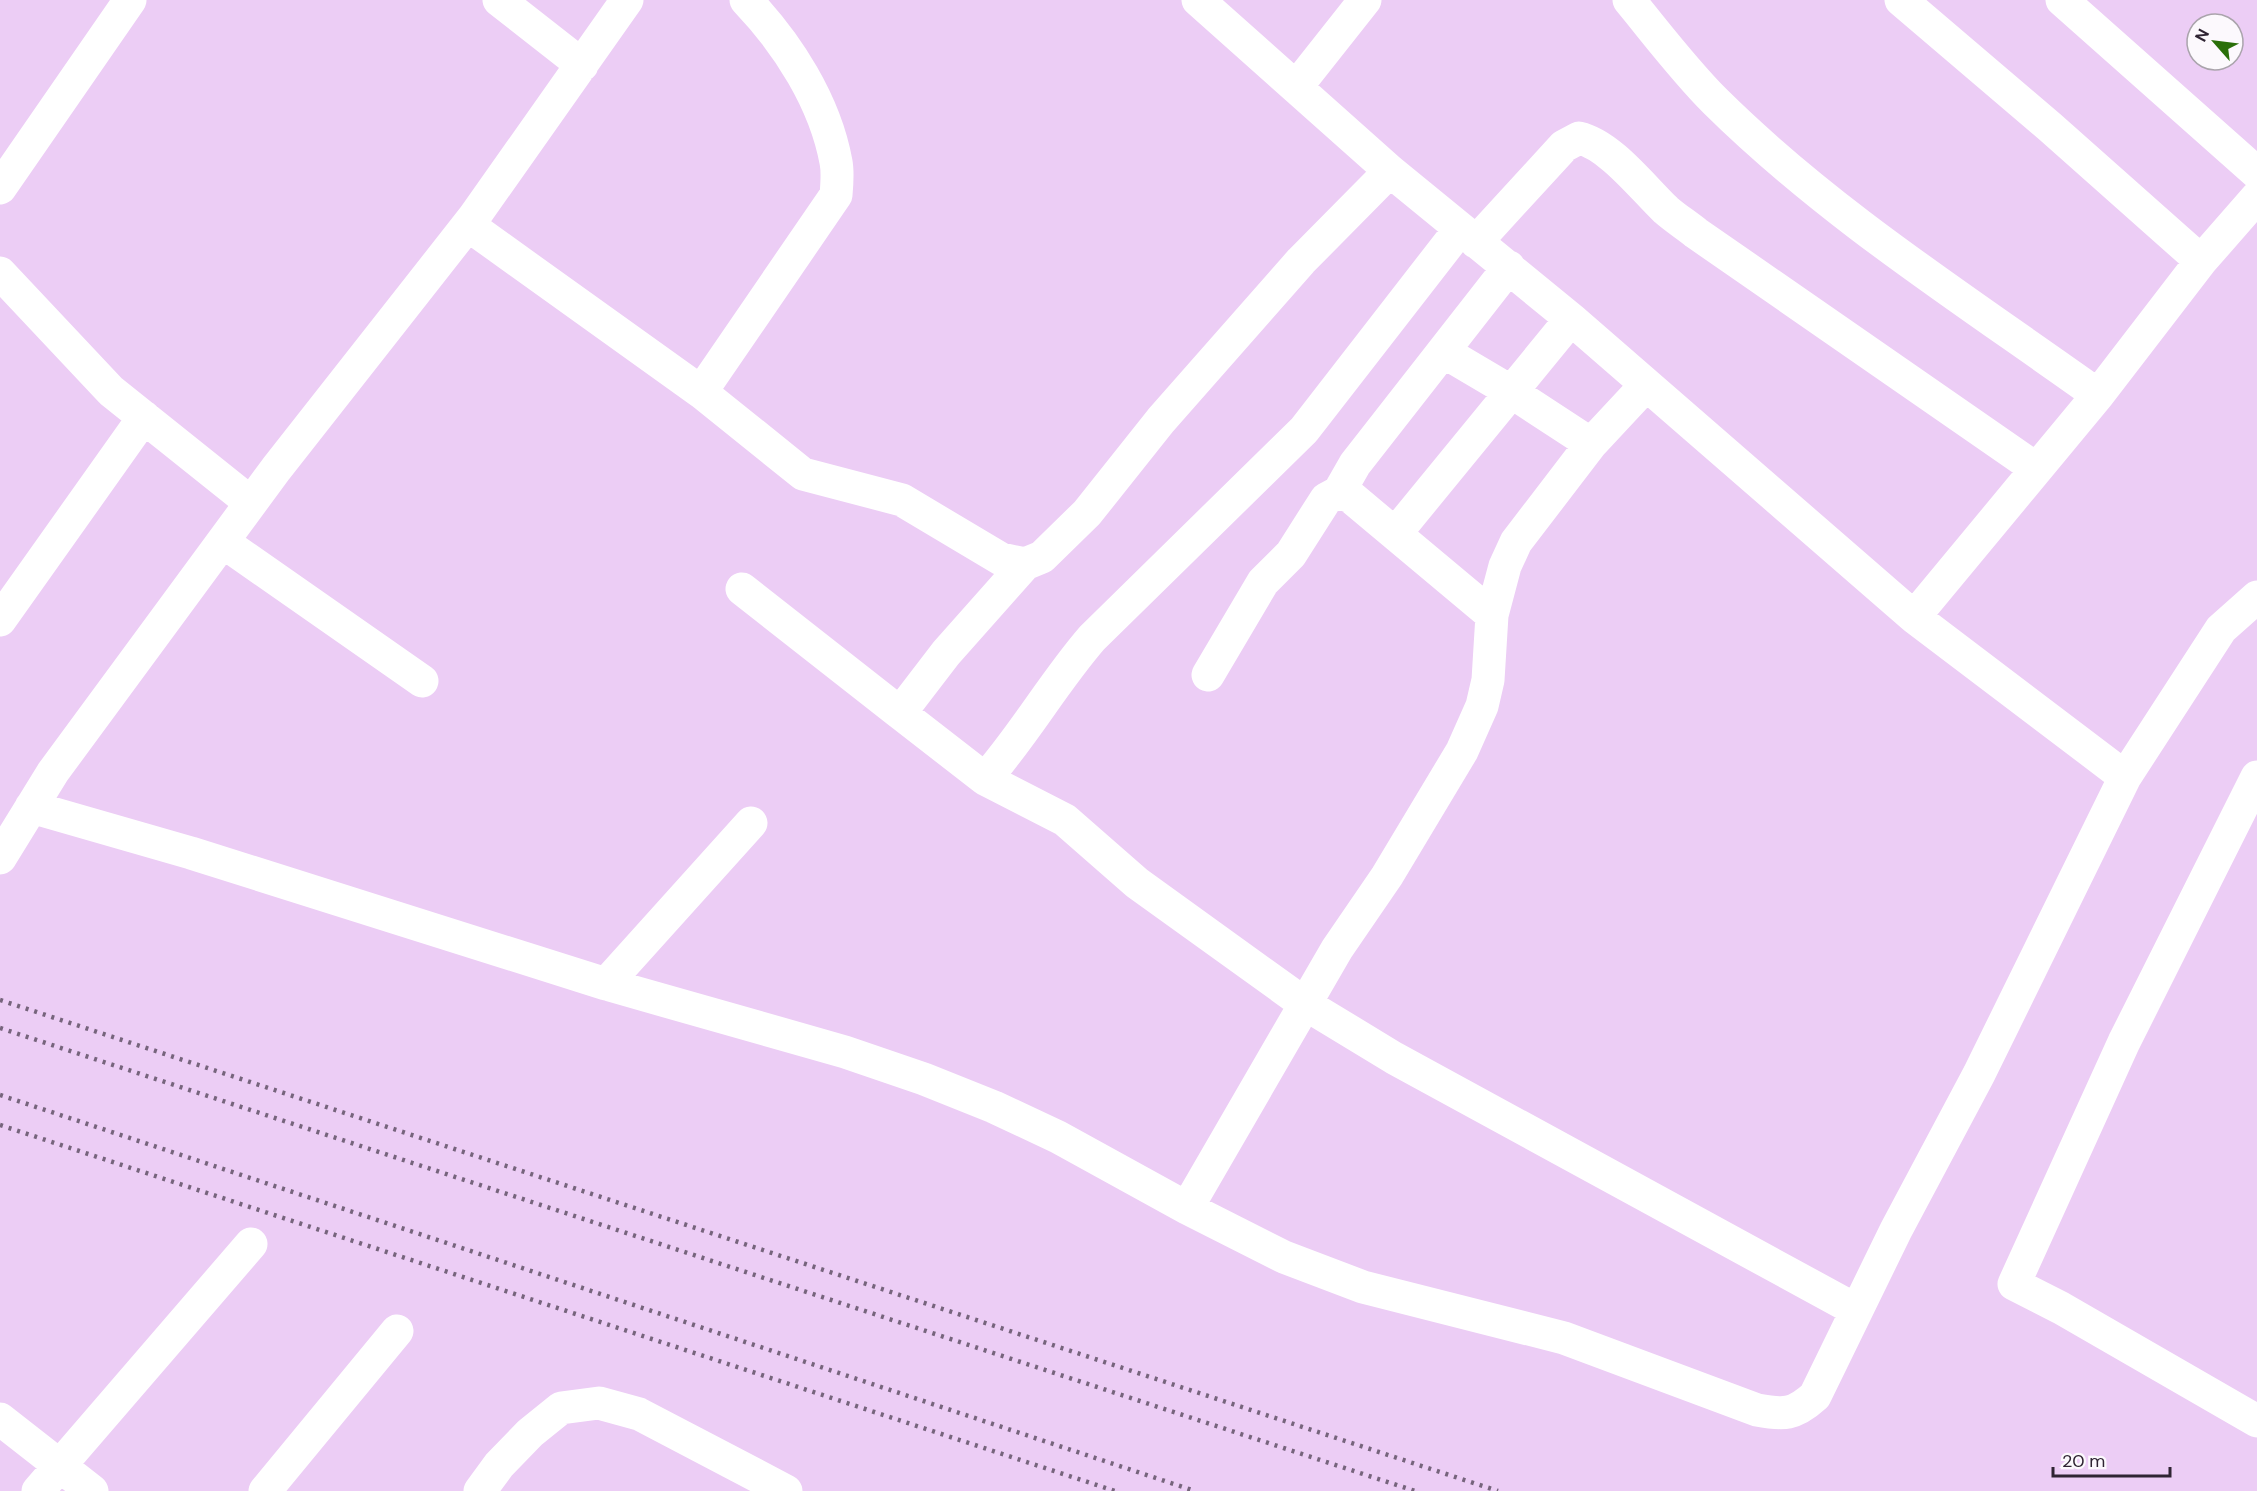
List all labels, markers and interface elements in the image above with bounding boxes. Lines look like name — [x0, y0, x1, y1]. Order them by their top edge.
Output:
north arrow — [2185, 12, 2245, 72]
text: N — [2190, 25, 2214, 45]
scale bar — [2053, 1440, 2170, 1478]
text: 20 m — [2062, 1449, 2105, 1473]

